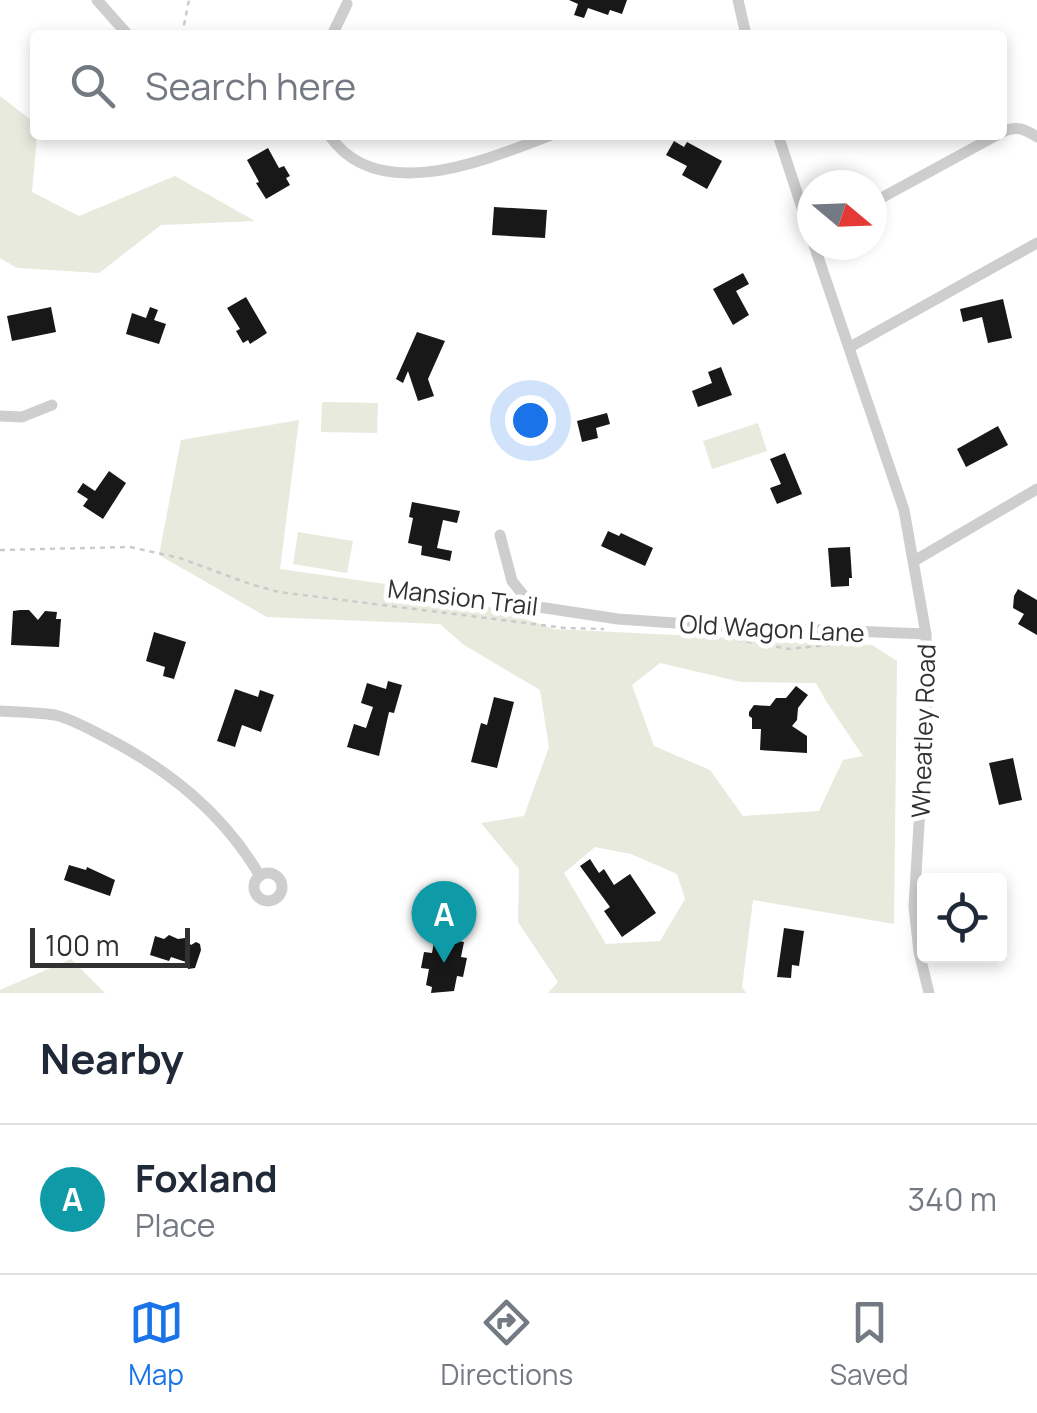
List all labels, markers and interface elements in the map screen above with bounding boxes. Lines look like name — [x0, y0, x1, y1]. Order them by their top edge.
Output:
search box — [30, 30, 1007, 140]
icon: search — [65, 58, 120, 113]
text: Search here — [145, 59, 356, 111]
north arrow — [797, 170, 887, 260]
your location — [505, 395, 556, 446]
street label: Mansion Trail — [386, 570, 540, 624]
street label: Old Wagon Lane — [679, 606, 865, 650]
street label: Wheatley Road — [902, 643, 944, 819]
map controls — [917, 873, 1007, 963]
button: locate — [917, 873, 1007, 963]
pin: A — [412, 880, 476, 963]
scale bar — [30, 923, 190, 968]
text: 100 m — [45, 926, 119, 964]
text: Nearby — [40, 1029, 184, 1087]
text: Foxland — [135, 1151, 278, 1203]
text: A — [62, 1177, 83, 1221]
text: 340 m — [907, 1177, 997, 1221]
text: Place — [135, 1203, 216, 1247]
tab: Map — [128, 1295, 184, 1393]
tab: Directions — [441, 1295, 573, 1393]
tab: Saved — [830, 1295, 909, 1393]

